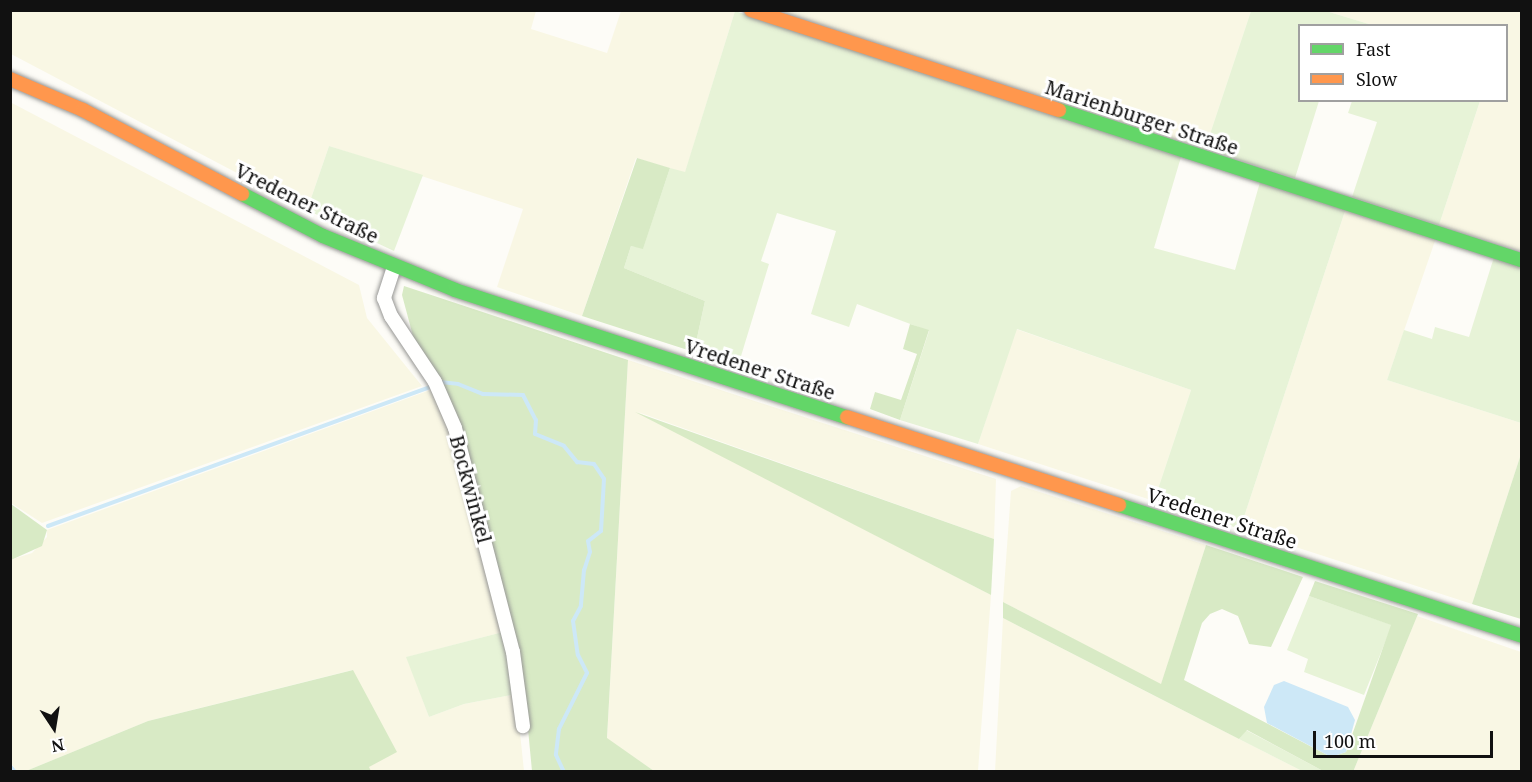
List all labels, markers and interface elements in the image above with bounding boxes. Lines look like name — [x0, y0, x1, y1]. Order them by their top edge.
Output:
legend — [1298, 24, 1508, 102]
text: Fast — [1356, 37, 1391, 61]
text: Slow — [1356, 67, 1397, 91]
street label: Marienburger Straße — [1042, 74, 1242, 160]
street label: Vredener Straße — [231, 158, 383, 248]
street label: Vredener Straße — [682, 333, 838, 405]
street label: Bockwinkel — [445, 432, 497, 546]
street label: Vredener Straße — [1144, 482, 1300, 554]
north arrow — [24, 698, 84, 758]
scale bar — [1316, 719, 1496, 757]
text: 100 m — [1324, 729, 1376, 753]
text: N — [49, 734, 66, 758]

